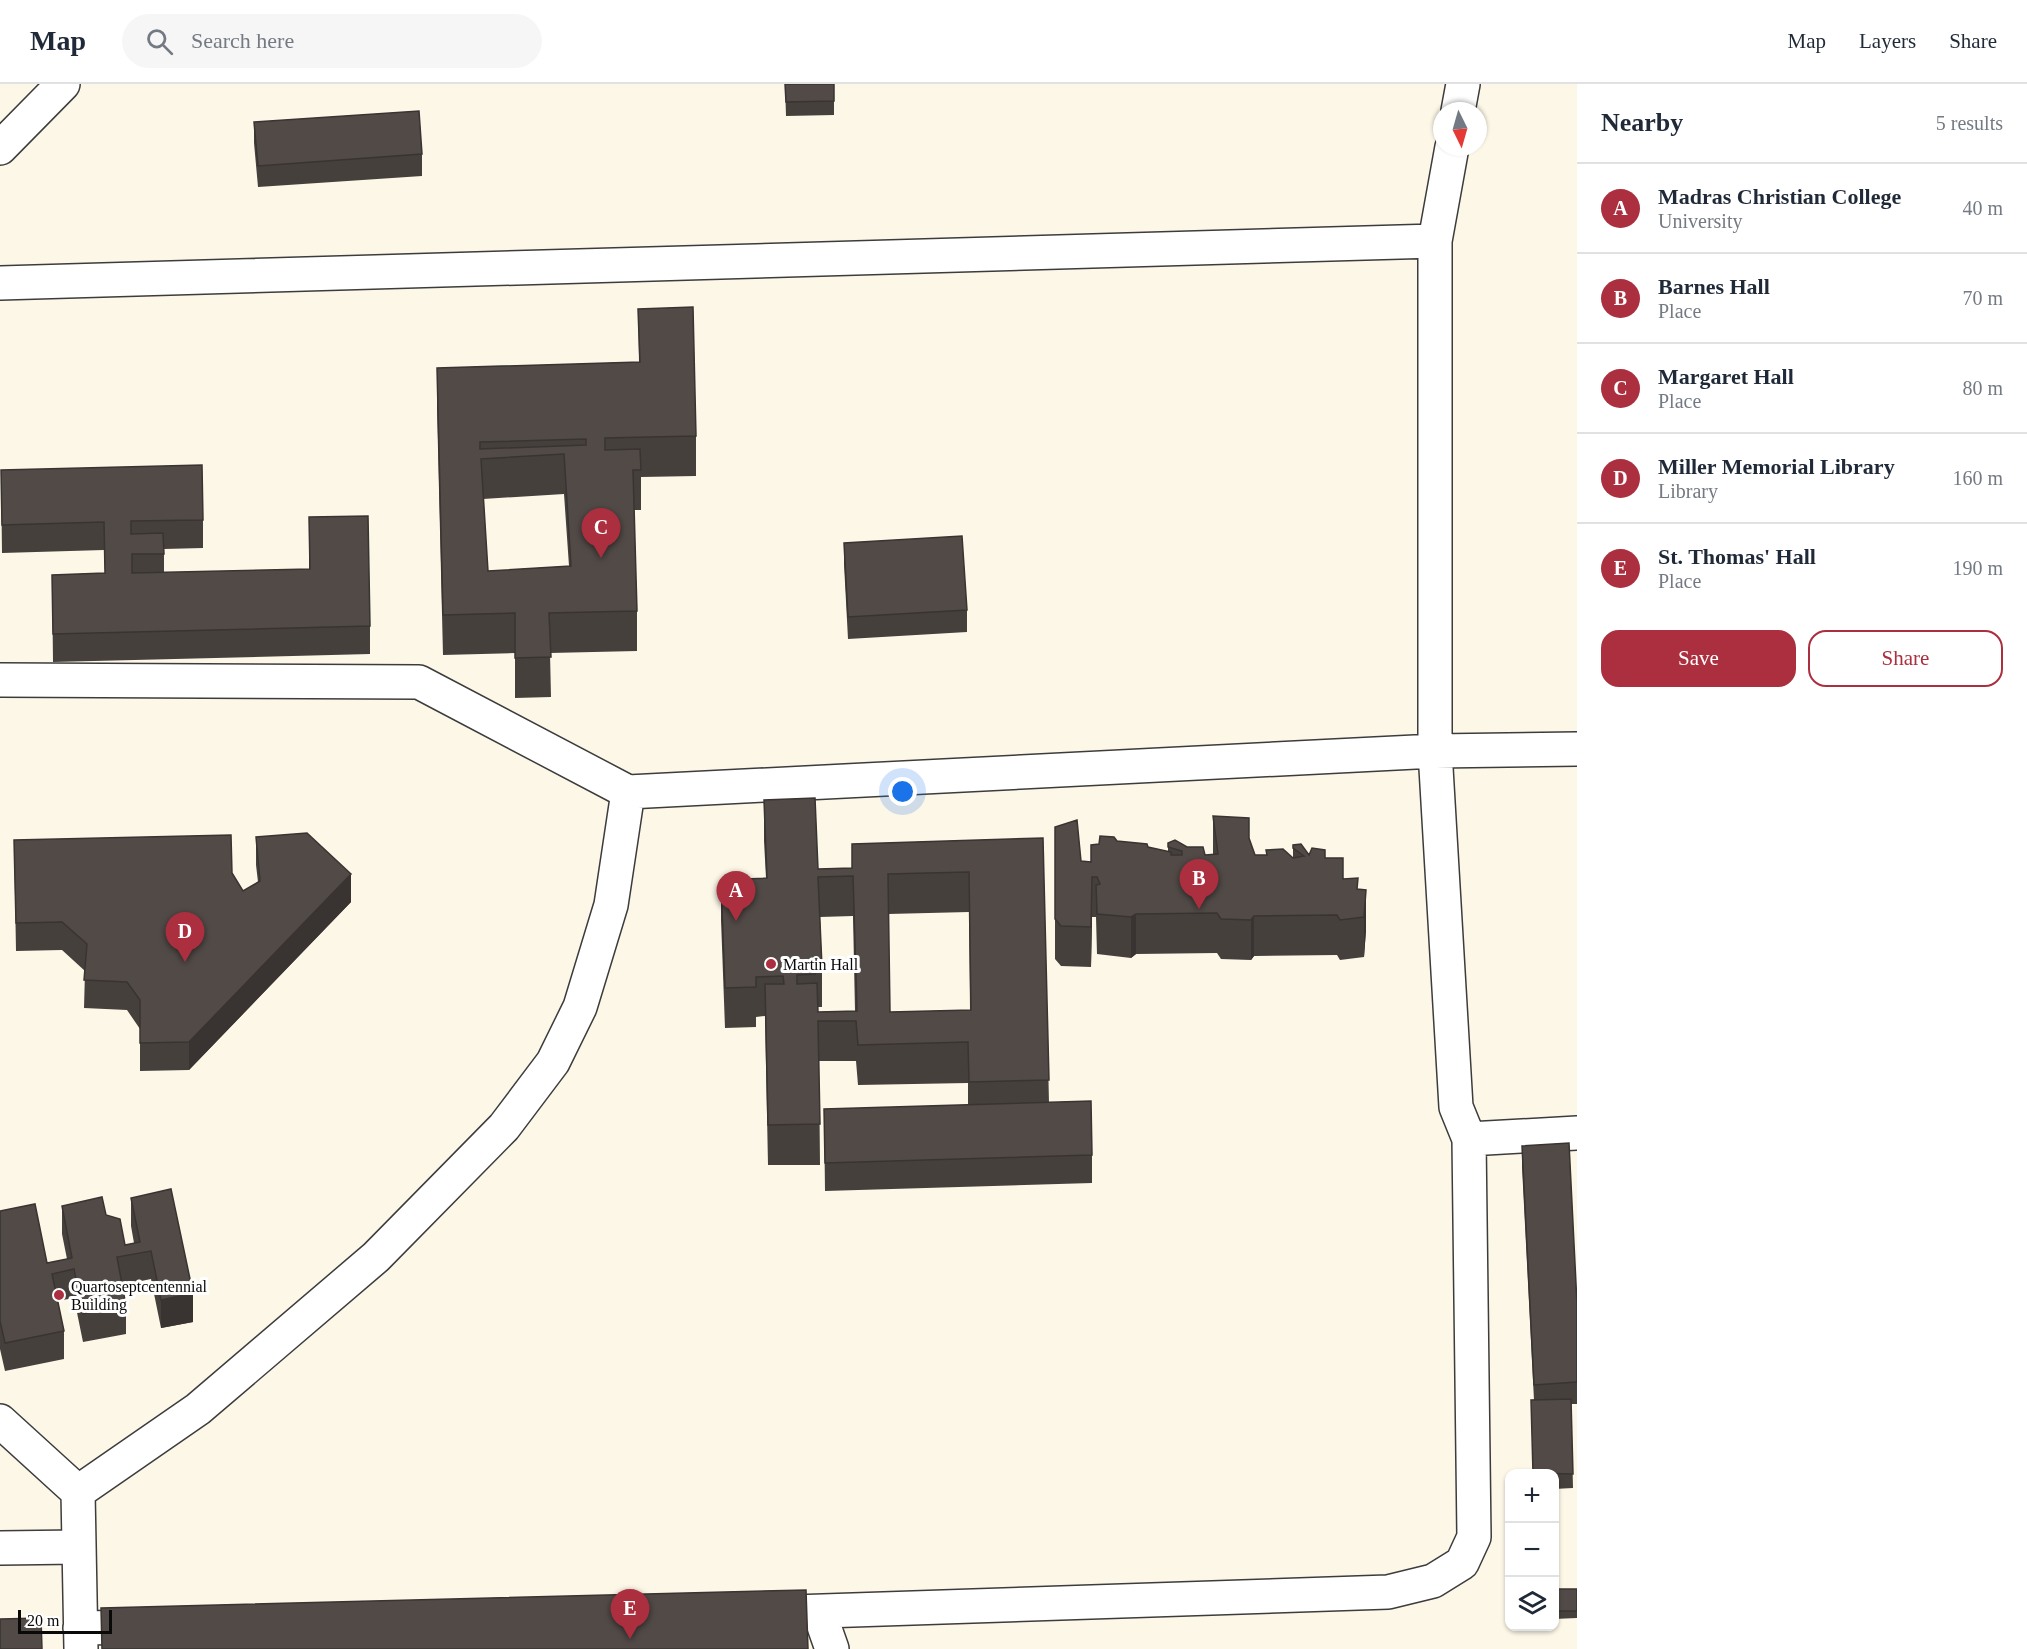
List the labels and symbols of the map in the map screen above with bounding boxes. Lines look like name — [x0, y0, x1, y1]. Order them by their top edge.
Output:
north arrow — [1433, 102, 1487, 156]
pin: C — [582, 508, 620, 558]
your location — [888, 777, 917, 806]
pin: B — [1180, 860, 1218, 909]
pin: A — [716, 872, 756, 921]
pin: D — [166, 912, 204, 962]
place label: Martin Hall — [783, 956, 859, 973]
marker: Martin Hall — [764, 957, 778, 971]
place label: Quartoseptcentennial Building — [71, 1278, 208, 1314]
marker: Quartoseptcentennial Building — [52, 1288, 66, 1302]
pin: E — [610, 1590, 650, 1639]
scale bar — [18, 1607, 112, 1634]

